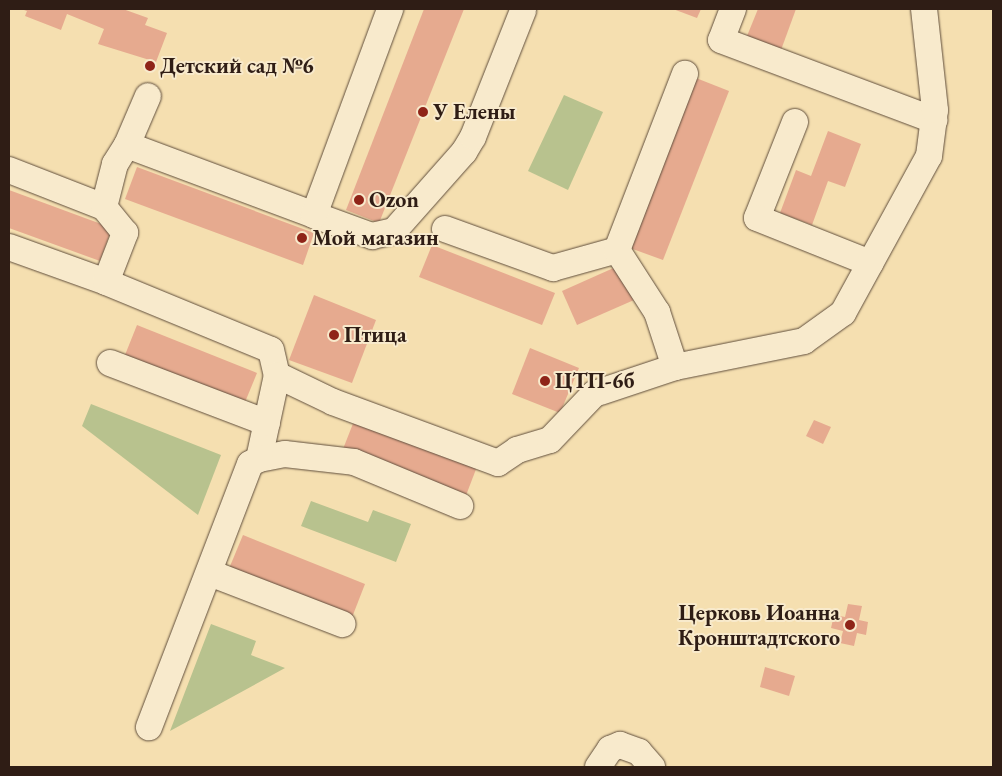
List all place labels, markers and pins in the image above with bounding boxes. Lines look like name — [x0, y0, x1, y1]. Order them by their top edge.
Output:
place label: Детский сад №6 — [160, 53, 314, 79]
marker: Детский сад №6 — [144, 60, 156, 72]
place label: У Елены — [433, 99, 516, 125]
marker: У Елены — [417, 106, 429, 118]
place label: Ozon — [369, 187, 419, 213]
marker: Ozon — [353, 194, 365, 206]
place label: Мой магазин — [312, 225, 439, 251]
marker: Мой магазин — [296, 232, 308, 244]
place label: Птица — [344, 322, 407, 348]
marker: Птица — [328, 329, 340, 341]
place label: ЦТП-6б — [555, 368, 634, 394]
marker: ЦТП-6б — [539, 375, 551, 387]
place label: Церковь Иоанна Кронштадтского — [678, 599, 840, 650]
marker: Церковь Иоанна Кронштадтского — [844, 619, 856, 631]

